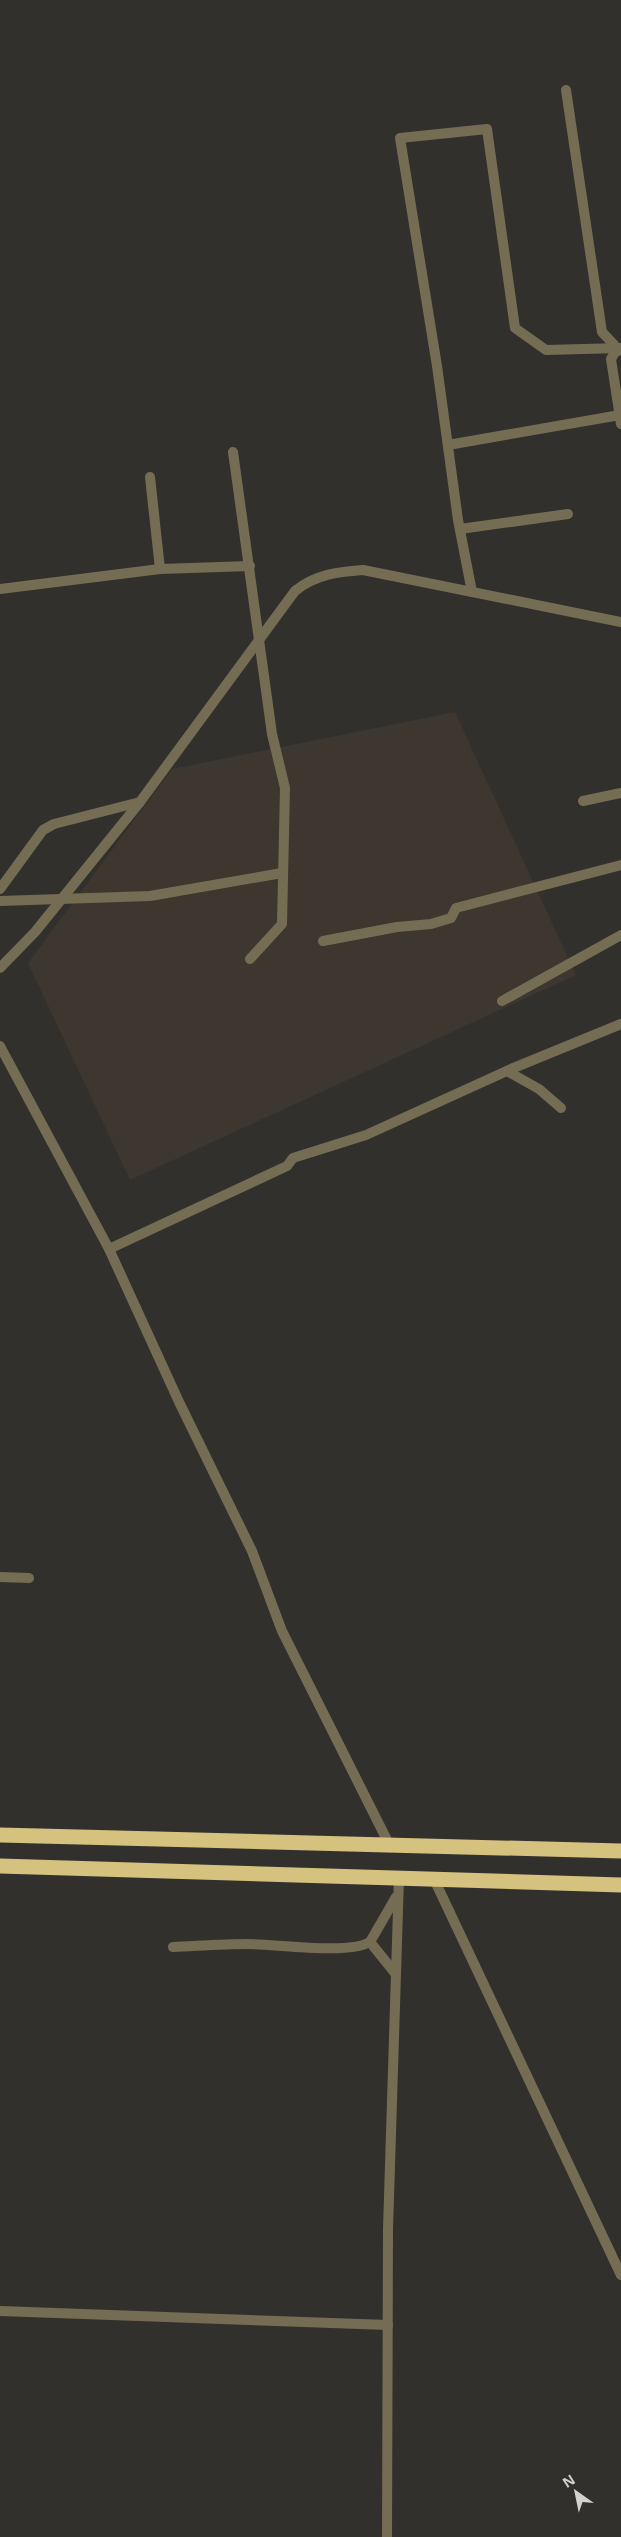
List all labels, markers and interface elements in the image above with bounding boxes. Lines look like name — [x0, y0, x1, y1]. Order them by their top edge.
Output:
north arrow — [551, 2467, 601, 2517]
text: N — [559, 2470, 579, 2492]

